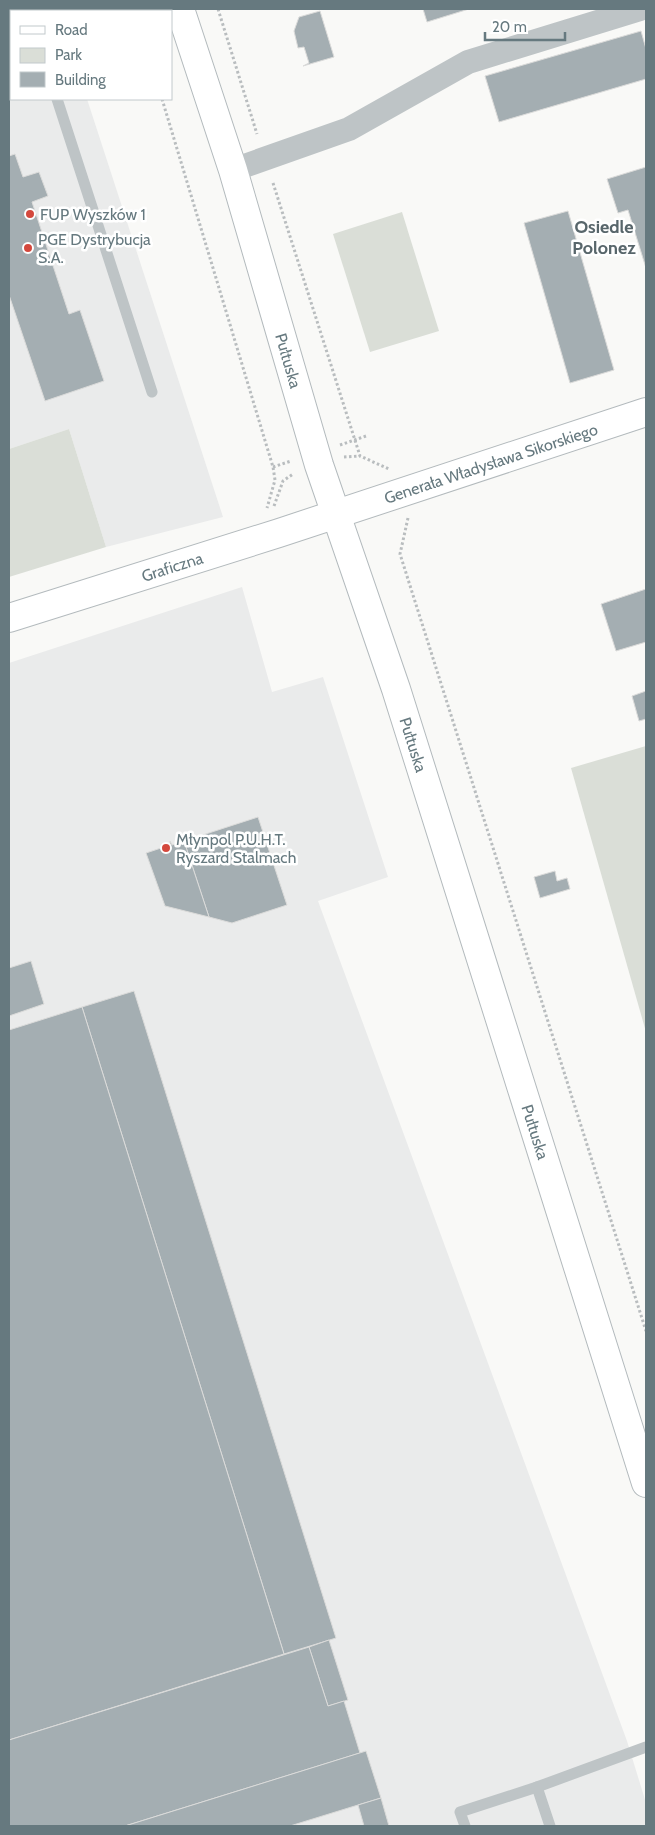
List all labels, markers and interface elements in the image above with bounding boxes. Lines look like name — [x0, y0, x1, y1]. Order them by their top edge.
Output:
legend — [10, 10, 172, 100]
scale bar — [485, 10, 565, 42]
text: 20 m — [492, 18, 527, 36]
text: Road — [55, 21, 88, 39]
text: Park — [55, 46, 82, 64]
text: Building — [55, 71, 106, 89]
place label: FUP Wyszków 1 — [40, 205, 146, 224]
marker: FUP Wyszków 1 — [24, 208, 36, 220]
district label: Osiedle Polonez — [572, 216, 636, 259]
place label: PGE Dystrybucja S.A. — [38, 230, 151, 267]
marker: PGE Dystrybucja S.A. — [22, 242, 34, 254]
street label: Pułtuska — [271, 331, 305, 391]
street label: Generała Władysława Sikorskiego — [382, 420, 600, 508]
street label: Graficzna — [139, 548, 206, 586]
street label: Pułtuska — [396, 715, 431, 775]
place label: Młynpol P.U.H.T. Ryszard Stalmach — [176, 830, 296, 867]
marker: Młynpol P.U.H.T. Ryszard Stalmach — [160, 842, 172, 854]
street label: Pułtuska — [517, 1102, 553, 1162]

